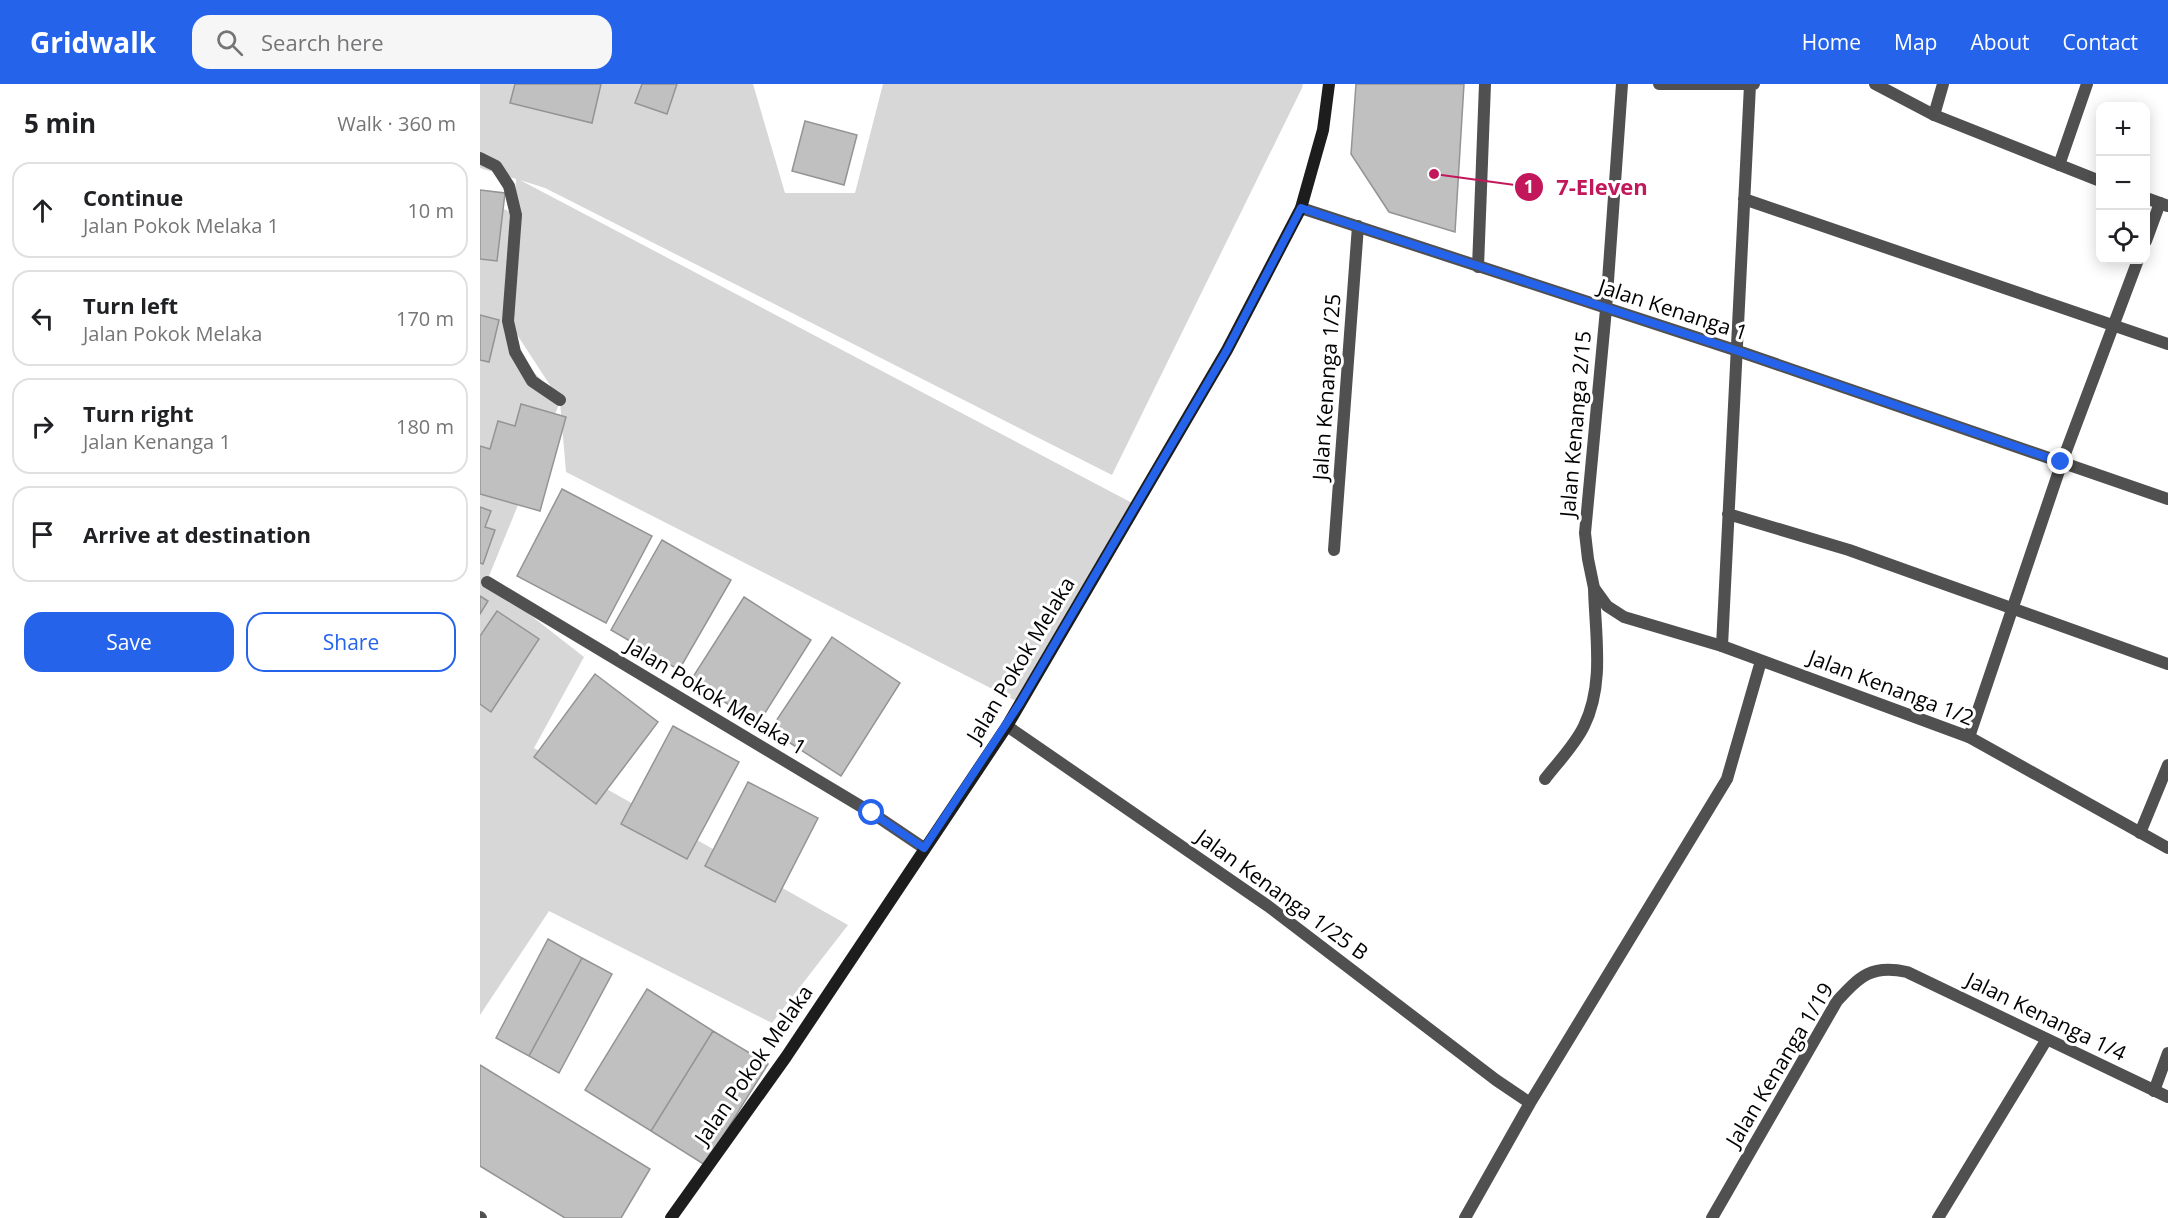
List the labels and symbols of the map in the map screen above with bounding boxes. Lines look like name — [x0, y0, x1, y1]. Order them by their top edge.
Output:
callout: 7-Eleven — [1514, 167, 1659, 207]
text: 7-Eleven — [1556, 171, 1648, 201]
text: 1 — [1524, 174, 1534, 198]
street label: Jalan Kenanga 1 — [1593, 271, 1751, 346]
street label: Jalan Kenanga 1/25 — [1305, 293, 1346, 483]
street label: Jalan Kenanga 2/15 — [1553, 330, 1597, 520]
route end — [2047, 448, 2073, 474]
street label: Jalan Pokok Melaka — [959, 572, 1081, 749]
street label: Jalan Pokok Melaka 1 — [619, 630, 812, 761]
street label: Jalan Kenanga 1/2 — [1803, 642, 1978, 731]
route start — [858, 799, 884, 825]
street label: Jalan Kenanga 1/25 B — [1189, 821, 1374, 966]
street label: Jalan Kenanga 1/4 — [1960, 964, 2131, 1067]
street label: Jalan Kenanga 1/19 — [1718, 977, 1839, 1154]
street label: Jalan Pokok Melaka — [687, 979, 819, 1151]

